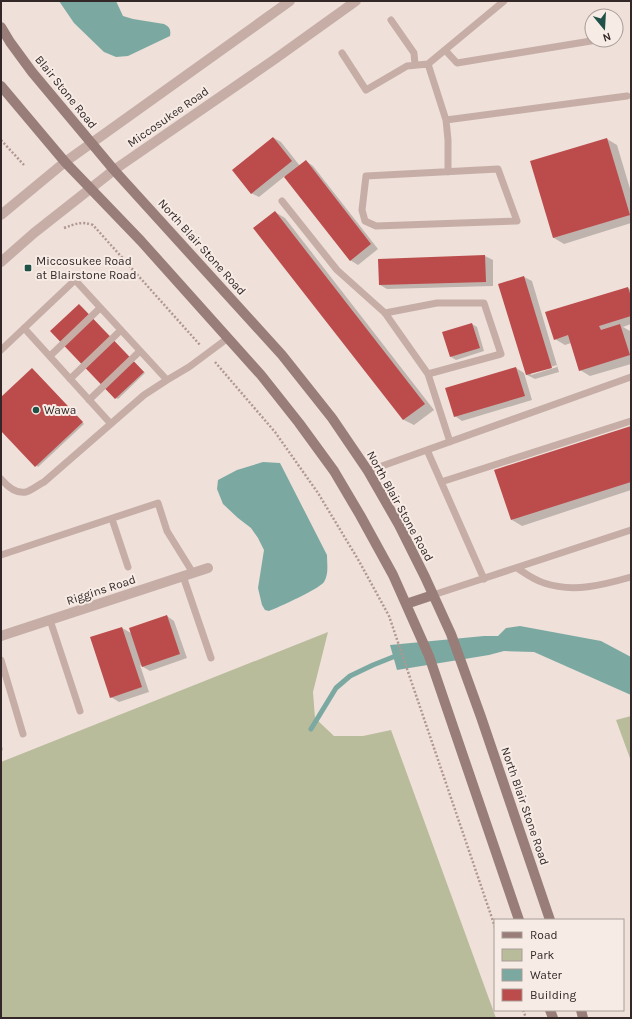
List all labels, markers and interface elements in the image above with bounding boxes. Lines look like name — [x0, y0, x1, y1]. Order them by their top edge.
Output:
north arrow — [584, 8, 624, 48]
text: N — [601, 30, 613, 44]
street label: Blair Stone Road — [32, 52, 100, 132]
street label: Miccosukee Road — [125, 84, 211, 150]
street label: North Blair Stone Road — [155, 196, 249, 298]
place label: Miccosukee Road at Blairstone Road — [36, 254, 137, 282]
marker: Miccosukee Road at Blairstone Road — [23, 263, 33, 273]
place label: Wawa — [44, 403, 76, 417]
marker: Wawa — [31, 405, 41, 415]
street label: North Blair Stone Road — [364, 448, 436, 564]
street label: Riggins Road — [65, 572, 137, 608]
street label: North Blair Stone Road — [498, 745, 552, 867]
legend — [494, 919, 624, 1011]
text: Road — [530, 928, 558, 942]
text: Park — [530, 948, 555, 962]
text: Water — [530, 968, 563, 982]
text: Building — [530, 988, 577, 1002]

